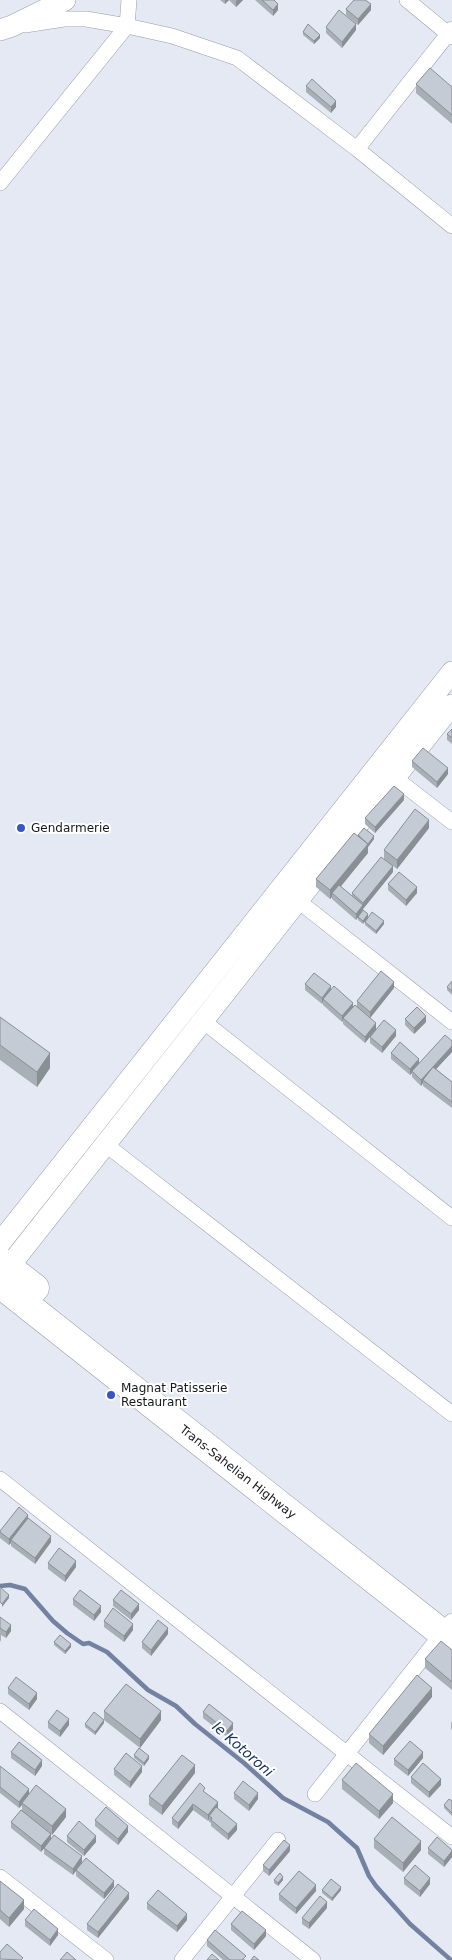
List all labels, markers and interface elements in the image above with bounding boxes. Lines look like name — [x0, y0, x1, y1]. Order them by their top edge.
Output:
place label: Gendarmerie — [31, 821, 110, 835]
marker: Gendarmerie — [15, 822, 27, 834]
place label: Magnat Patisserie Restaurant — [121, 1381, 227, 1409]
marker: Magnat Patisserie Restaurant — [105, 1389, 117, 1401]
street label: Trans-Sahelian Highway — [176, 1422, 299, 1522]
water label: le Kotoroni — [209, 1718, 277, 1780]

